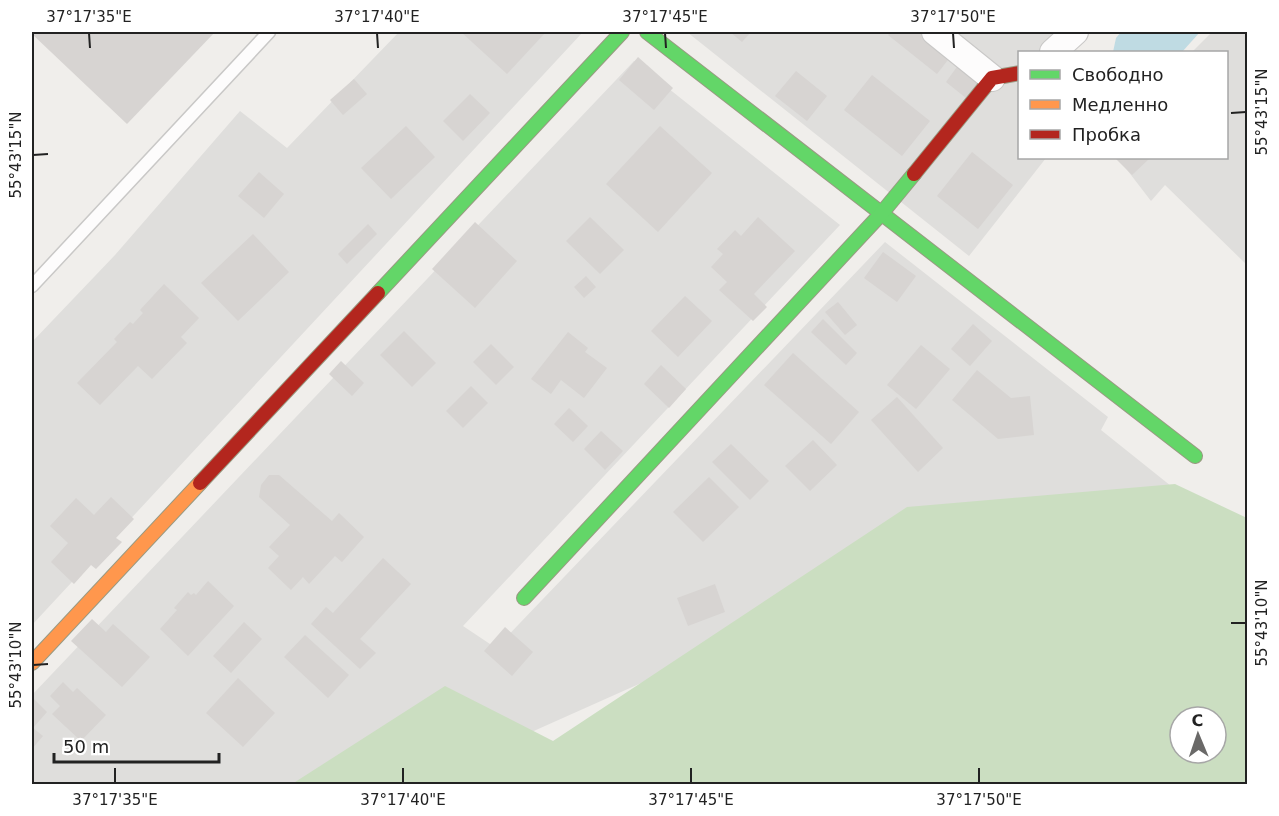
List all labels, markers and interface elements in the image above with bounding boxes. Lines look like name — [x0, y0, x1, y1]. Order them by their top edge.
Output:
text: 37°17'35"E — [46, 8, 132, 26]
text: 37°17'40"E — [334, 8, 420, 26]
text: 37°17'45"E — [622, 8, 708, 26]
text: 37°17'50"E — [910, 8, 996, 26]
legend — [1018, 51, 1228, 159]
text: Свободно — [1072, 64, 1164, 85]
text: 55°43'15"N — [1253, 68, 1271, 156]
text: Медленно — [1072, 94, 1168, 115]
text: 55°43'15"N — [7, 111, 25, 199]
text: Пробка — [1072, 124, 1141, 145]
text: 55°43'10"N — [1253, 579, 1271, 667]
text: 55°43'10"N — [7, 621, 25, 709]
north arrow — [1168, 705, 1228, 765]
text: С — [1191, 711, 1204, 730]
scale bar — [54, 726, 219, 764]
text: 50 m — [63, 736, 109, 757]
text: 37°17'35"E — [72, 791, 158, 809]
text: 37°17'40"E — [360, 791, 446, 809]
text: 37°17'45"E — [648, 791, 734, 809]
text: 37°17'50"E — [936, 791, 1022, 809]

